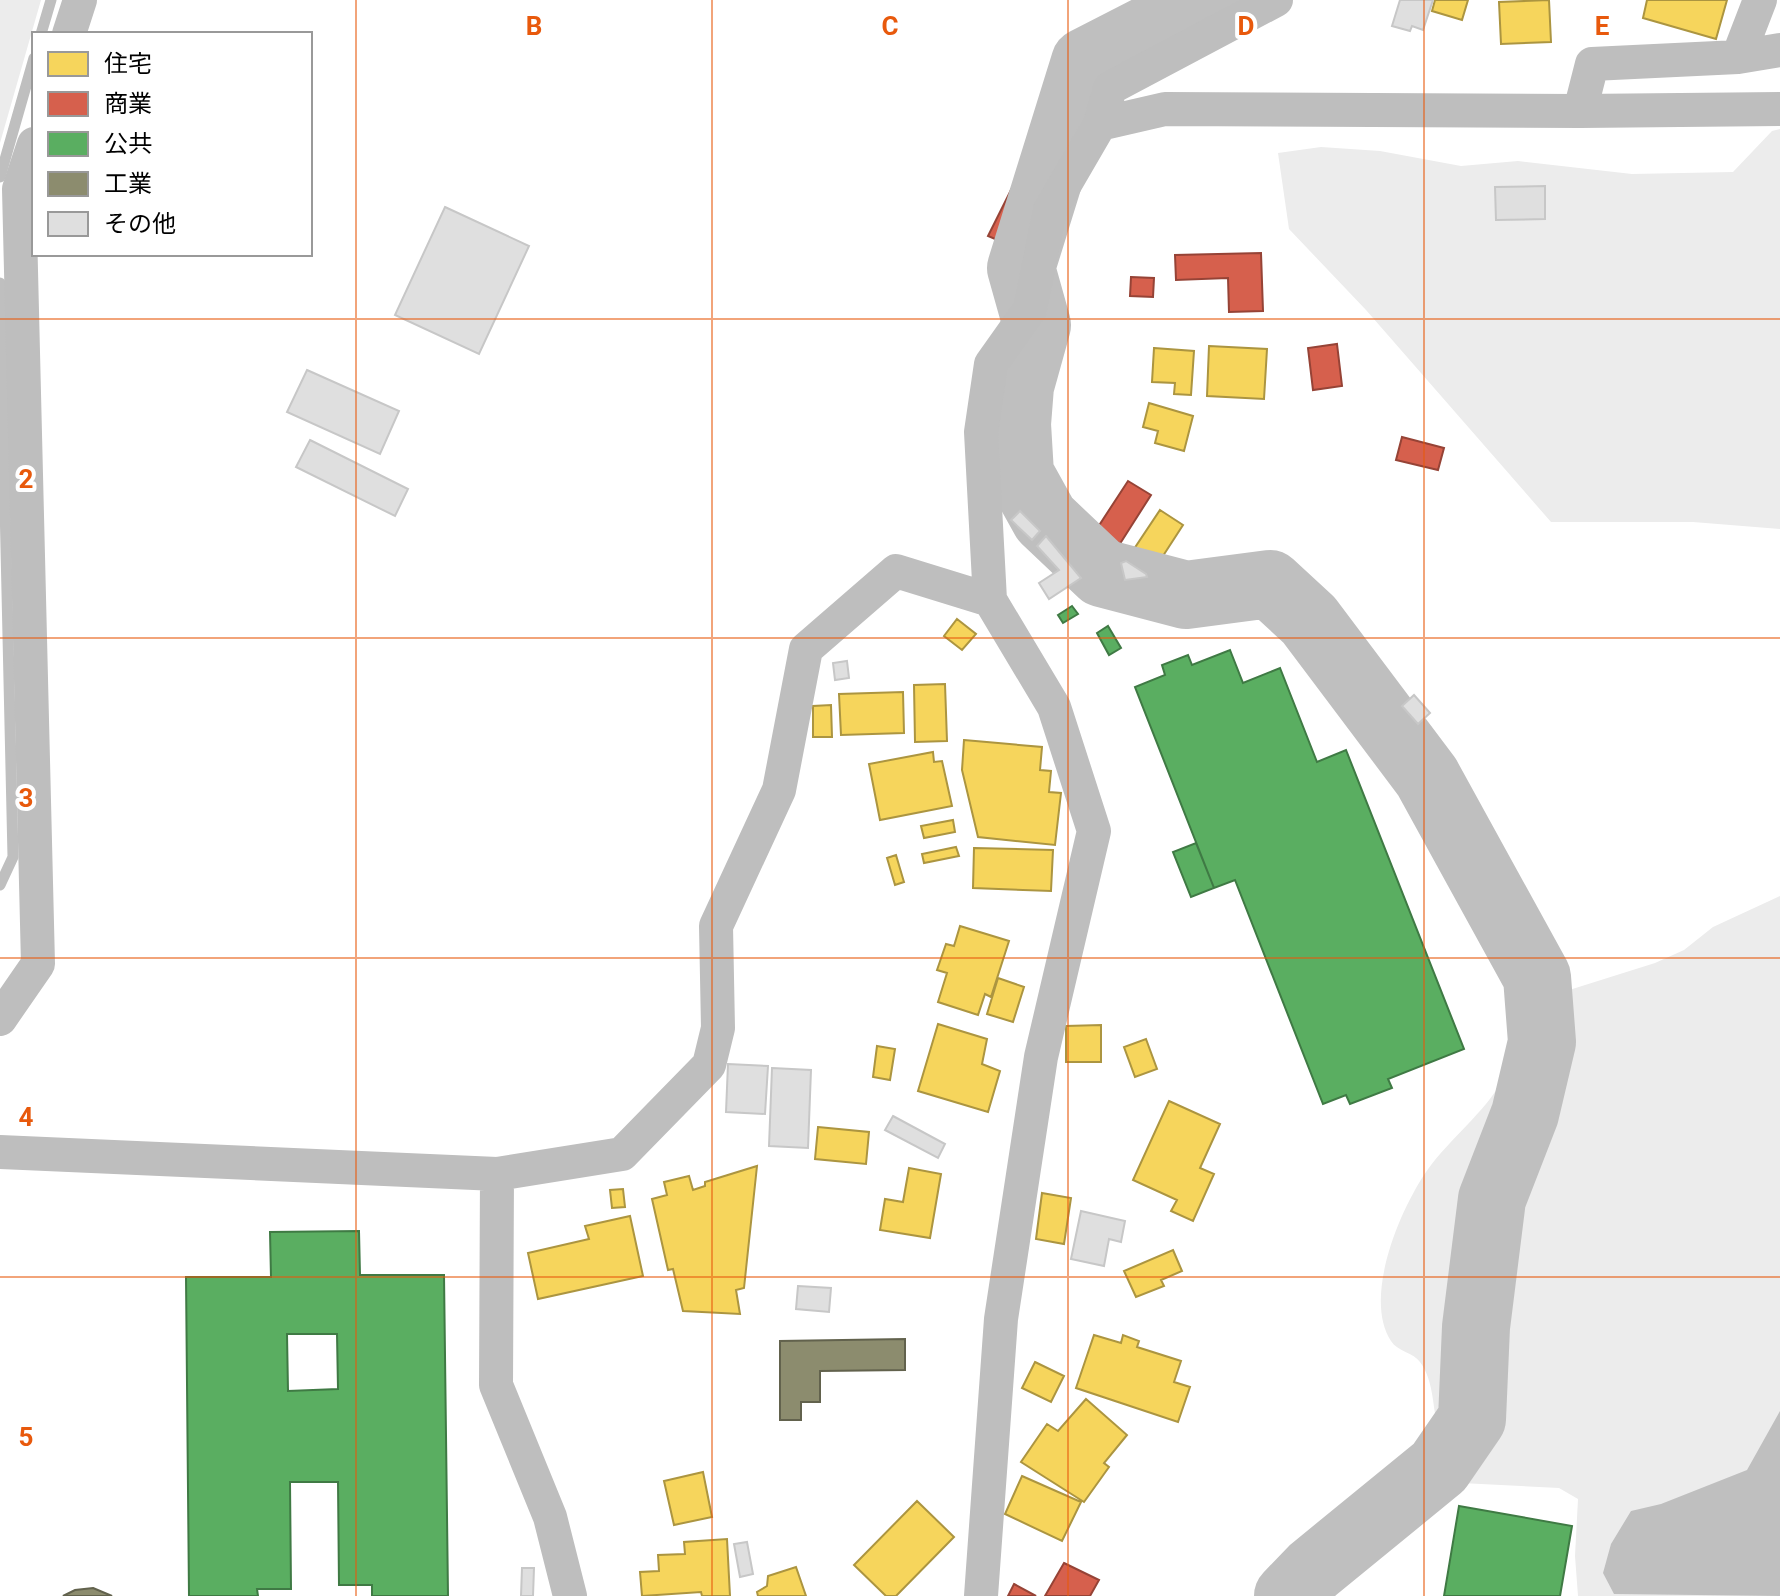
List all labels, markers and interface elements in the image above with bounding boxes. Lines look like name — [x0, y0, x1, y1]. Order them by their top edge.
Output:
text: B — [526, 11, 542, 41]
text: C — [881, 11, 899, 41]
text: D — [1238, 11, 1254, 41]
text: E — [1595, 11, 1610, 41]
legend — [32, 32, 312, 256]
text: 住宅 — [104, 50, 152, 78]
text: 商業 — [104, 90, 152, 118]
text: 公共 — [104, 130, 152, 158]
text: 工業 — [104, 170, 152, 198]
text: その他 — [104, 210, 176, 238]
text: 2 — [19, 464, 33, 494]
text: 3 — [19, 783, 33, 813]
text: 4 — [19, 1102, 34, 1132]
text: 5 — [19, 1422, 33, 1452]

